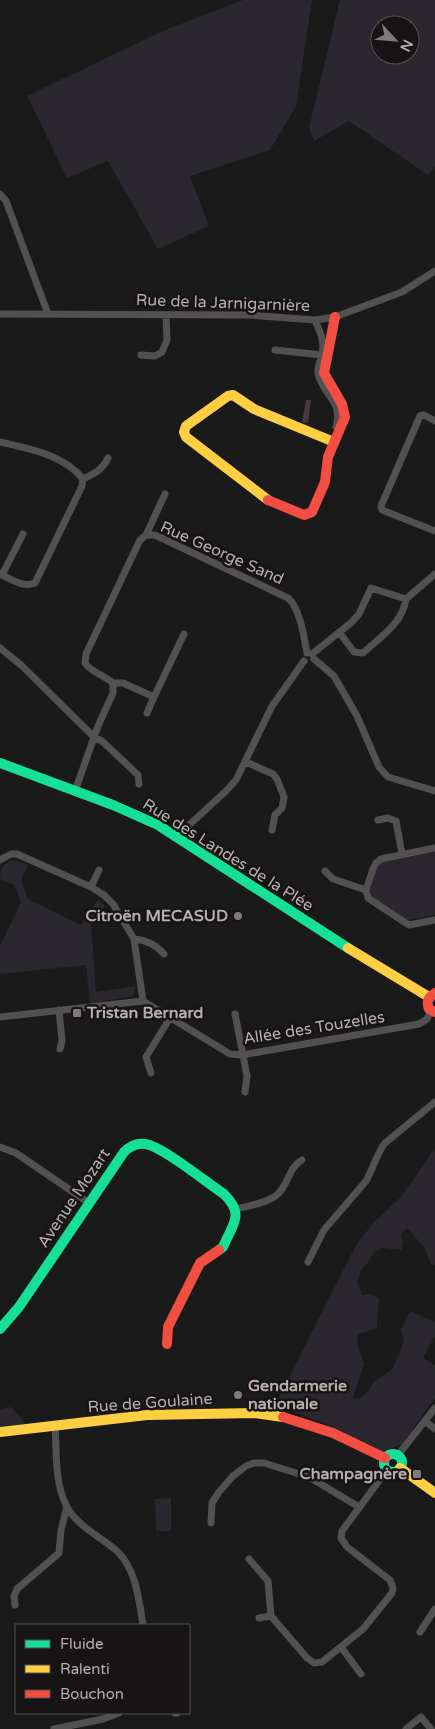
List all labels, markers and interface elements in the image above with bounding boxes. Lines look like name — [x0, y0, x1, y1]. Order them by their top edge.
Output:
north arrow — [370, 15, 420, 65]
text: N — [396, 37, 416, 54]
street label: Rue de la Jarnigarnière — [136, 290, 310, 316]
street label: Rue George Sand — [157, 517, 287, 589]
street label: Rue des Landes de la Plée — [139, 794, 317, 916]
place label: Citroën MECASUD — [86, 906, 228, 926]
marker: Citroën MECASUD — [232, 910, 244, 922]
place label: Tristan Bernard — [86, 1003, 203, 1023]
marker: Tristan Bernard — [71, 1007, 83, 1019]
street label: Allée des Touzelles — [242, 1007, 386, 1049]
street label: Avenue Mozart — [33, 1144, 115, 1252]
place label: Gendarmerie nationale — [248, 1376, 347, 1414]
street label: Rue de Goulaine — [87, 1389, 213, 1417]
marker: Gendarmerie nationale — [232, 1389, 244, 1401]
place label: Champagnère — [300, 1464, 407, 1484]
marker: Champagnère — [411, 1468, 423, 1480]
legend — [15, 1624, 190, 1714]
text: Fluide — [60, 1635, 104, 1653]
text: Ralenti — [60, 1660, 110, 1678]
text: Bouchon — [60, 1685, 124, 1703]

